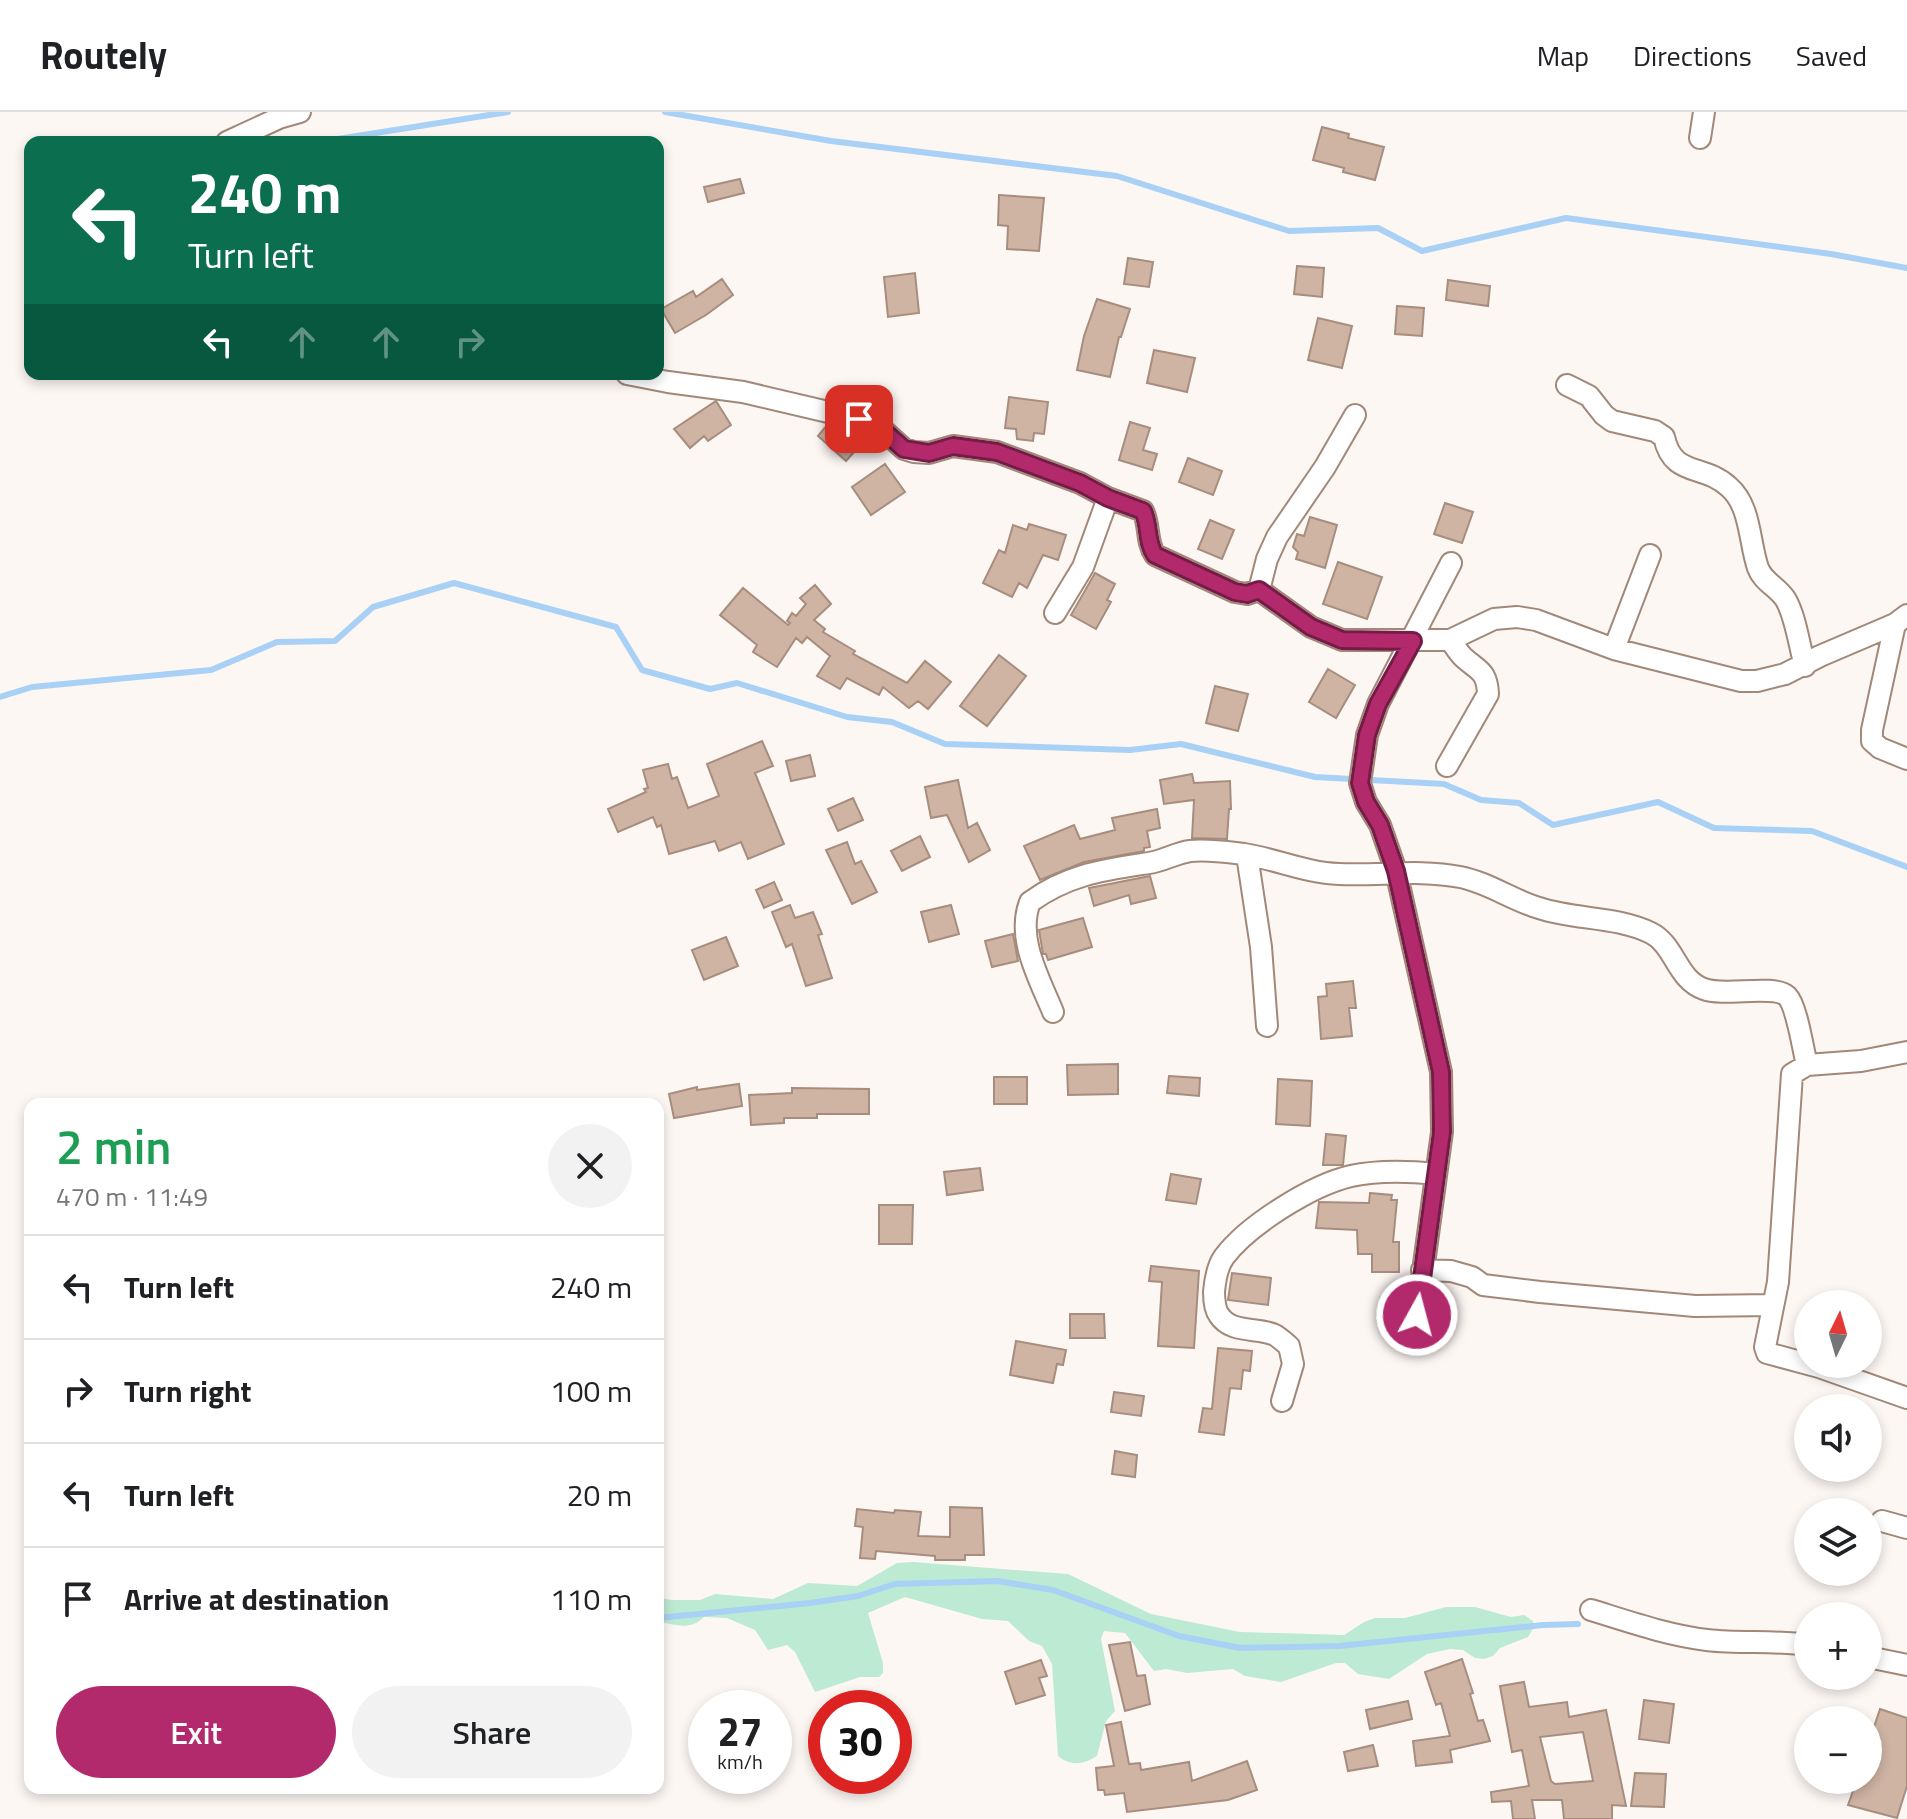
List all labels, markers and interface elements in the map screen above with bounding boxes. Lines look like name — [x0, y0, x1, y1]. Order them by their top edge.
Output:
text: Routely — [40, 26, 167, 84]
text: Map — [1537, 34, 1589, 77]
text: Directions — [1633, 34, 1752, 77]
text: Saved — [1796, 34, 1867, 77]
text: 240 m — [188, 150, 341, 235]
icon: left — [56, 168, 160, 272]
text: Turn left — [188, 227, 314, 282]
icon: left — [196, 320, 240, 364]
icon: ahead — [280, 320, 324, 364]
icon: ahead — [364, 320, 408, 364]
icon: right — [448, 320, 492, 364]
pin — [825, 385, 893, 453]
icon: arrive — [837, 397, 881, 441]
text: 2 min — [56, 1110, 171, 1183]
button: close — [548, 1124, 632, 1208]
text: 470 m · 11:49 — [56, 1177, 208, 1216]
text: Turn left — [124, 1264, 234, 1310]
text: 240 m — [550, 1264, 632, 1310]
icon: left — [56, 1265, 100, 1309]
position arrow — [1375, 1273, 1459, 1357]
north arrow — [1794, 1290, 1882, 1378]
map controls — [1794, 1290, 1882, 1794]
text: Turn right — [124, 1368, 252, 1414]
text: 100 m — [550, 1368, 632, 1414]
icon: right — [56, 1369, 100, 1413]
button: sound — [1794, 1394, 1882, 1482]
text: Turn left — [124, 1472, 234, 1518]
text: 20 m — [567, 1472, 632, 1518]
icon: left — [56, 1473, 100, 1517]
button: layers — [1794, 1498, 1882, 1586]
text: Arrive at destination — [124, 1576, 389, 1622]
text: 110 m — [550, 1576, 632, 1622]
icon: arrive — [56, 1577, 100, 1621]
button: + — [1794, 1602, 1882, 1690]
button: Exit — [56, 1686, 336, 1778]
button: Share — [352, 1686, 632, 1778]
speed limit sign: 30 — [808, 1690, 912, 1794]
text: 27 — [718, 1701, 762, 1762]
button: − — [1794, 1706, 1882, 1794]
text: km/h — [717, 1746, 763, 1777]

